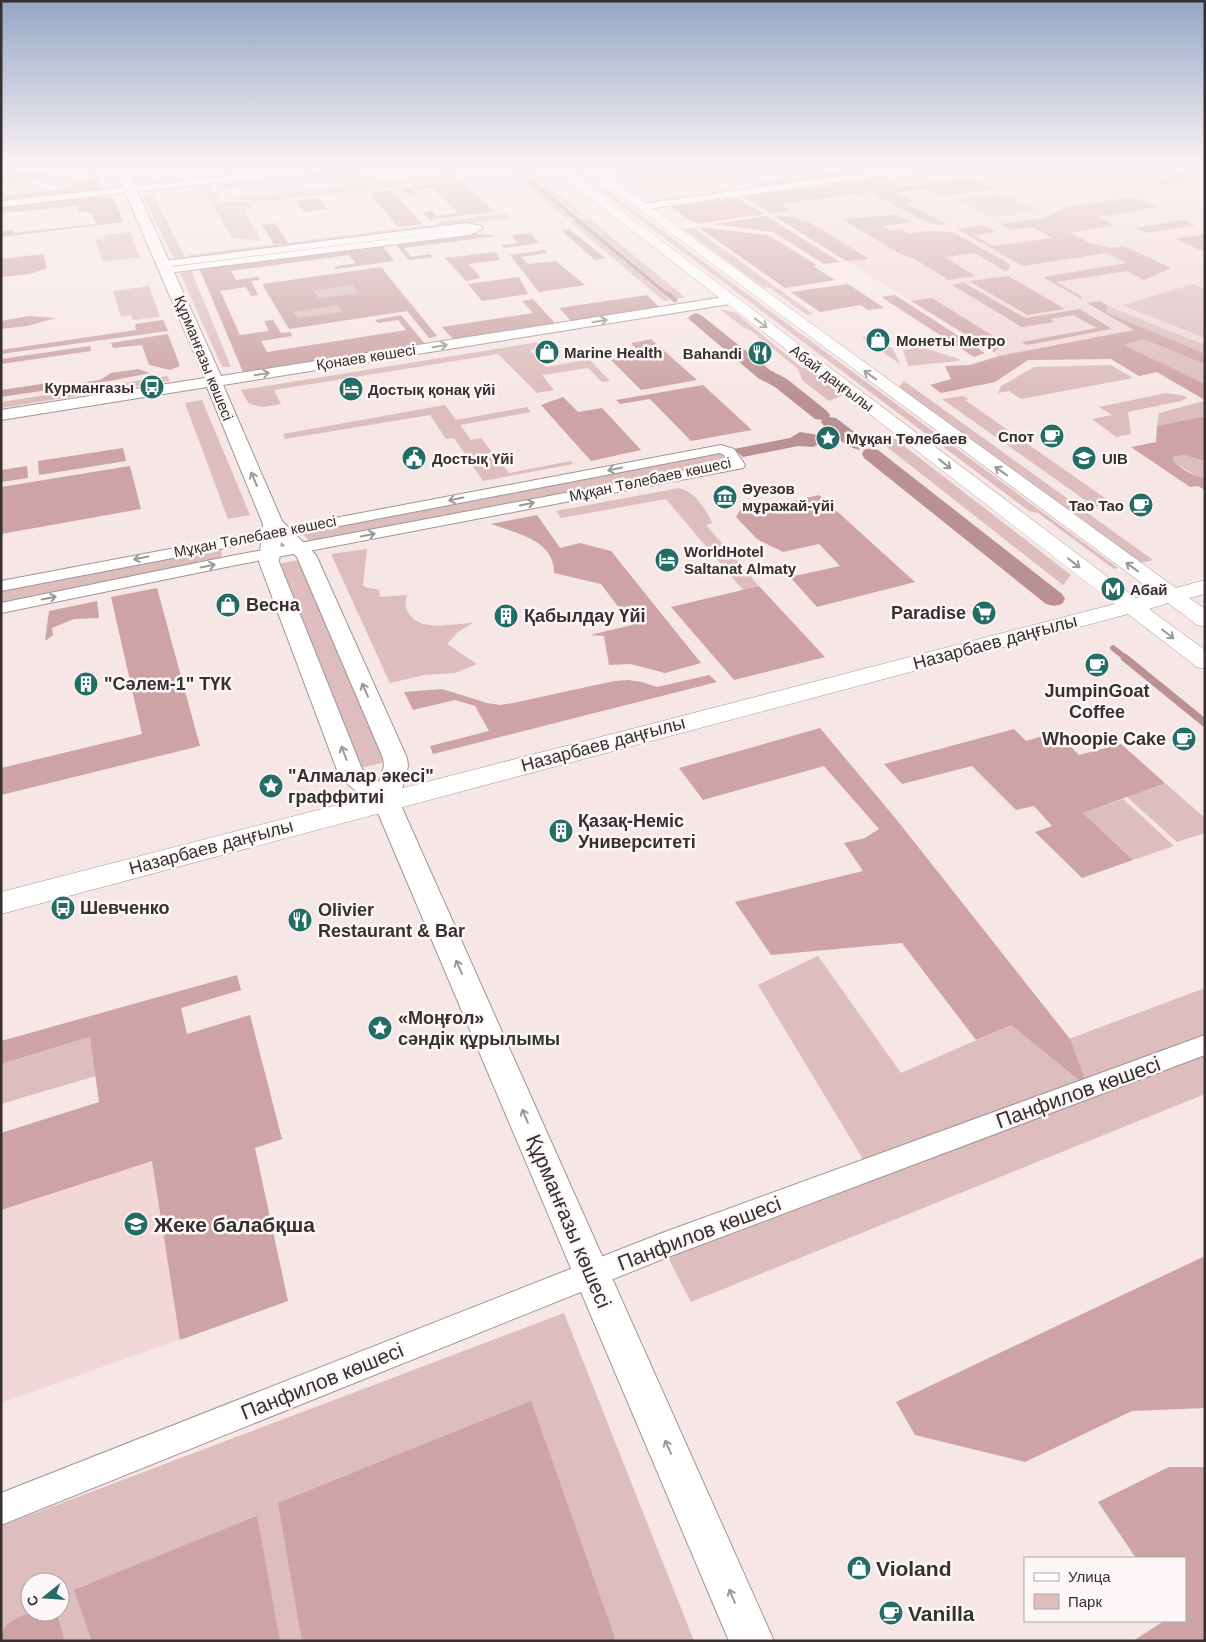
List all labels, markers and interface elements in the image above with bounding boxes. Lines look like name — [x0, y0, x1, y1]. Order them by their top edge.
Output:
street label: Құрманғазы көшесі — [171, 293, 237, 423]
one-way arrow — [592, 315, 608, 325]
one-way arrow — [754, 318, 767, 329]
shop icon: Монеты Метро — [865, 327, 891, 353]
place label: Монеты Метро — [896, 332, 1006, 349]
shop icon: Marine Health — [534, 339, 560, 365]
one-way arrow — [431, 340, 447, 350]
restaurant icon: Bahandi — [747, 340, 773, 366]
street label: Қонаев көшесі — [315, 341, 417, 373]
street label: Абай даңғылы — [787, 341, 877, 415]
place label: Marine Health — [564, 344, 662, 361]
place label: Bahandi — [683, 345, 742, 362]
one-way arrow — [254, 368, 270, 378]
one-way arrow — [864, 369, 877, 380]
bus stop icon: Курмангазы — [139, 374, 165, 400]
hotel icon: Достық қонақ үйі — [338, 376, 364, 402]
place label: Курмангазы — [44, 379, 134, 396]
place label: Достық қонақ үйі — [368, 381, 496, 398]
cafe icon: Спот — [1039, 423, 1065, 449]
place icon: Мұқан Төлебаев — [815, 425, 841, 451]
place label: Спот — [998, 428, 1034, 445]
place label: Мұқан Төлебаев — [846, 430, 967, 447]
public building icon: Достық Үйі — [401, 445, 427, 471]
school or university icon: UIB — [1071, 445, 1097, 471]
place label: Достық Үйі — [432, 450, 514, 467]
place label: UIB — [1102, 450, 1128, 467]
street label: Мұқан Төлебаев көшесі — [568, 454, 732, 504]
one-way arrow — [939, 459, 952, 470]
one-way arrow — [608, 464, 624, 474]
one-way arrow — [994, 466, 1008, 476]
one-way arrow — [249, 472, 259, 487]
place label: Әуезов мұражай-үйі — [742, 480, 834, 514]
museum icon: Әуезов мұражай-үйі — [712, 484, 738, 510]
cafe icon: Tao Tao — [1128, 492, 1154, 518]
one-way arrow — [448, 494, 464, 504]
place label: Tao Tao — [1069, 497, 1124, 514]
one-way arrow — [519, 499, 535, 508]
street label: Мұқан Төлебаев көшесі — [172, 512, 338, 560]
one-way arrow — [359, 530, 375, 539]
place label: WorldHotel Saltanat Almaty — [684, 543, 797, 577]
hotel icon: WorldHotel Saltanat Almaty — [654, 547, 680, 573]
one-way arrow — [134, 554, 150, 563]
one-way arrow — [1067, 558, 1080, 569]
one-way arrow — [200, 561, 216, 570]
one-way arrow — [1125, 562, 1139, 572]
metro station icon: Абай — [1100, 576, 1126, 602]
place label: Абай — [1130, 581, 1167, 598]
shop icon: Весна — [215, 592, 241, 618]
one-way arrow — [41, 593, 57, 602]
place label: Весна — [246, 595, 301, 615]
supermarket icon: Paradise — [971, 600, 997, 626]
building icon: Қабылдау Үйі — [493, 603, 519, 629]
place label: Paradise — [891, 603, 966, 623]
place label: Қабылдау Үйі — [524, 606, 645, 626]
street label: Назарбаев даңғылы — [911, 610, 1079, 674]
one-way arrow — [1161, 629, 1175, 639]
cafe icon: JumpinGoat Coffee — [1084, 652, 1110, 678]
building icon: "Сәлем-1" ТҮК — [73, 671, 99, 697]
place label: "Сәлем-1" ТҮК — [104, 674, 232, 694]
place label: JumpinGoat Coffee — [1044, 681, 1150, 722]
one-way arrow — [360, 683, 370, 698]
street label: Назарбаев даңғылы — [519, 712, 687, 776]
cafe icon: Whoopie Cake — [1171, 726, 1197, 752]
place label: Whoopie Cake — [1042, 729, 1166, 749]
one-way arrow — [338, 746, 348, 761]
place label: "Алмалар әкесі" граффитиі — [288, 766, 434, 807]
place icon: "Алмалар әкесі" граффитиі — [258, 773, 284, 799]
place label: Қазақ-Неміс Университеті — [578, 811, 696, 852]
street label: Назарбаев даңғылы — [127, 815, 295, 879]
building icon: Қазақ-Неміс Университеті — [548, 818, 574, 844]
bus stop icon: Шевченко — [50, 895, 76, 921]
place label: Шевченко — [80, 898, 170, 918]
place label: Olivier Restaurant & Bar — [318, 900, 465, 941]
restaurant icon: Olivier Restaurant & Bar — [287, 907, 313, 933]
one-way arrow — [454, 960, 464, 975]
place label: «Моңғол» сәндік құрылымы — [398, 1008, 560, 1049]
place icon: «Моңғол» сәндік құрылымы — [367, 1015, 393, 1041]
street label: Панфилов көшесі — [993, 1052, 1163, 1132]
one-way arrow — [519, 1109, 529, 1124]
street label: Құрманғазы көшесі — [522, 1131, 616, 1311]
street label: Панфилов көшесі — [614, 1191, 784, 1275]
school or university icon: Жеке балабқша — [123, 1211, 149, 1237]
place label: Жеке балабқша — [153, 1213, 315, 1236]
street label: Панфилов көшесі — [237, 1338, 407, 1424]
one-way arrow — [662, 1440, 672, 1455]
shop icon: Violand — [846, 1555, 872, 1581]
place label: Violand — [876, 1557, 951, 1580]
legend — [1024, 1557, 1186, 1622]
text: Улица — [1068, 1568, 1111, 1585]
north arrow — [20, 1572, 70, 1622]
one-way arrow — [727, 1589, 737, 1604]
text: Парк — [1068, 1593, 1102, 1610]
text: С — [23, 1594, 42, 1608]
cafe icon: Vanilla — [878, 1600, 904, 1626]
place label: Vanilla — [908, 1602, 975, 1625]

